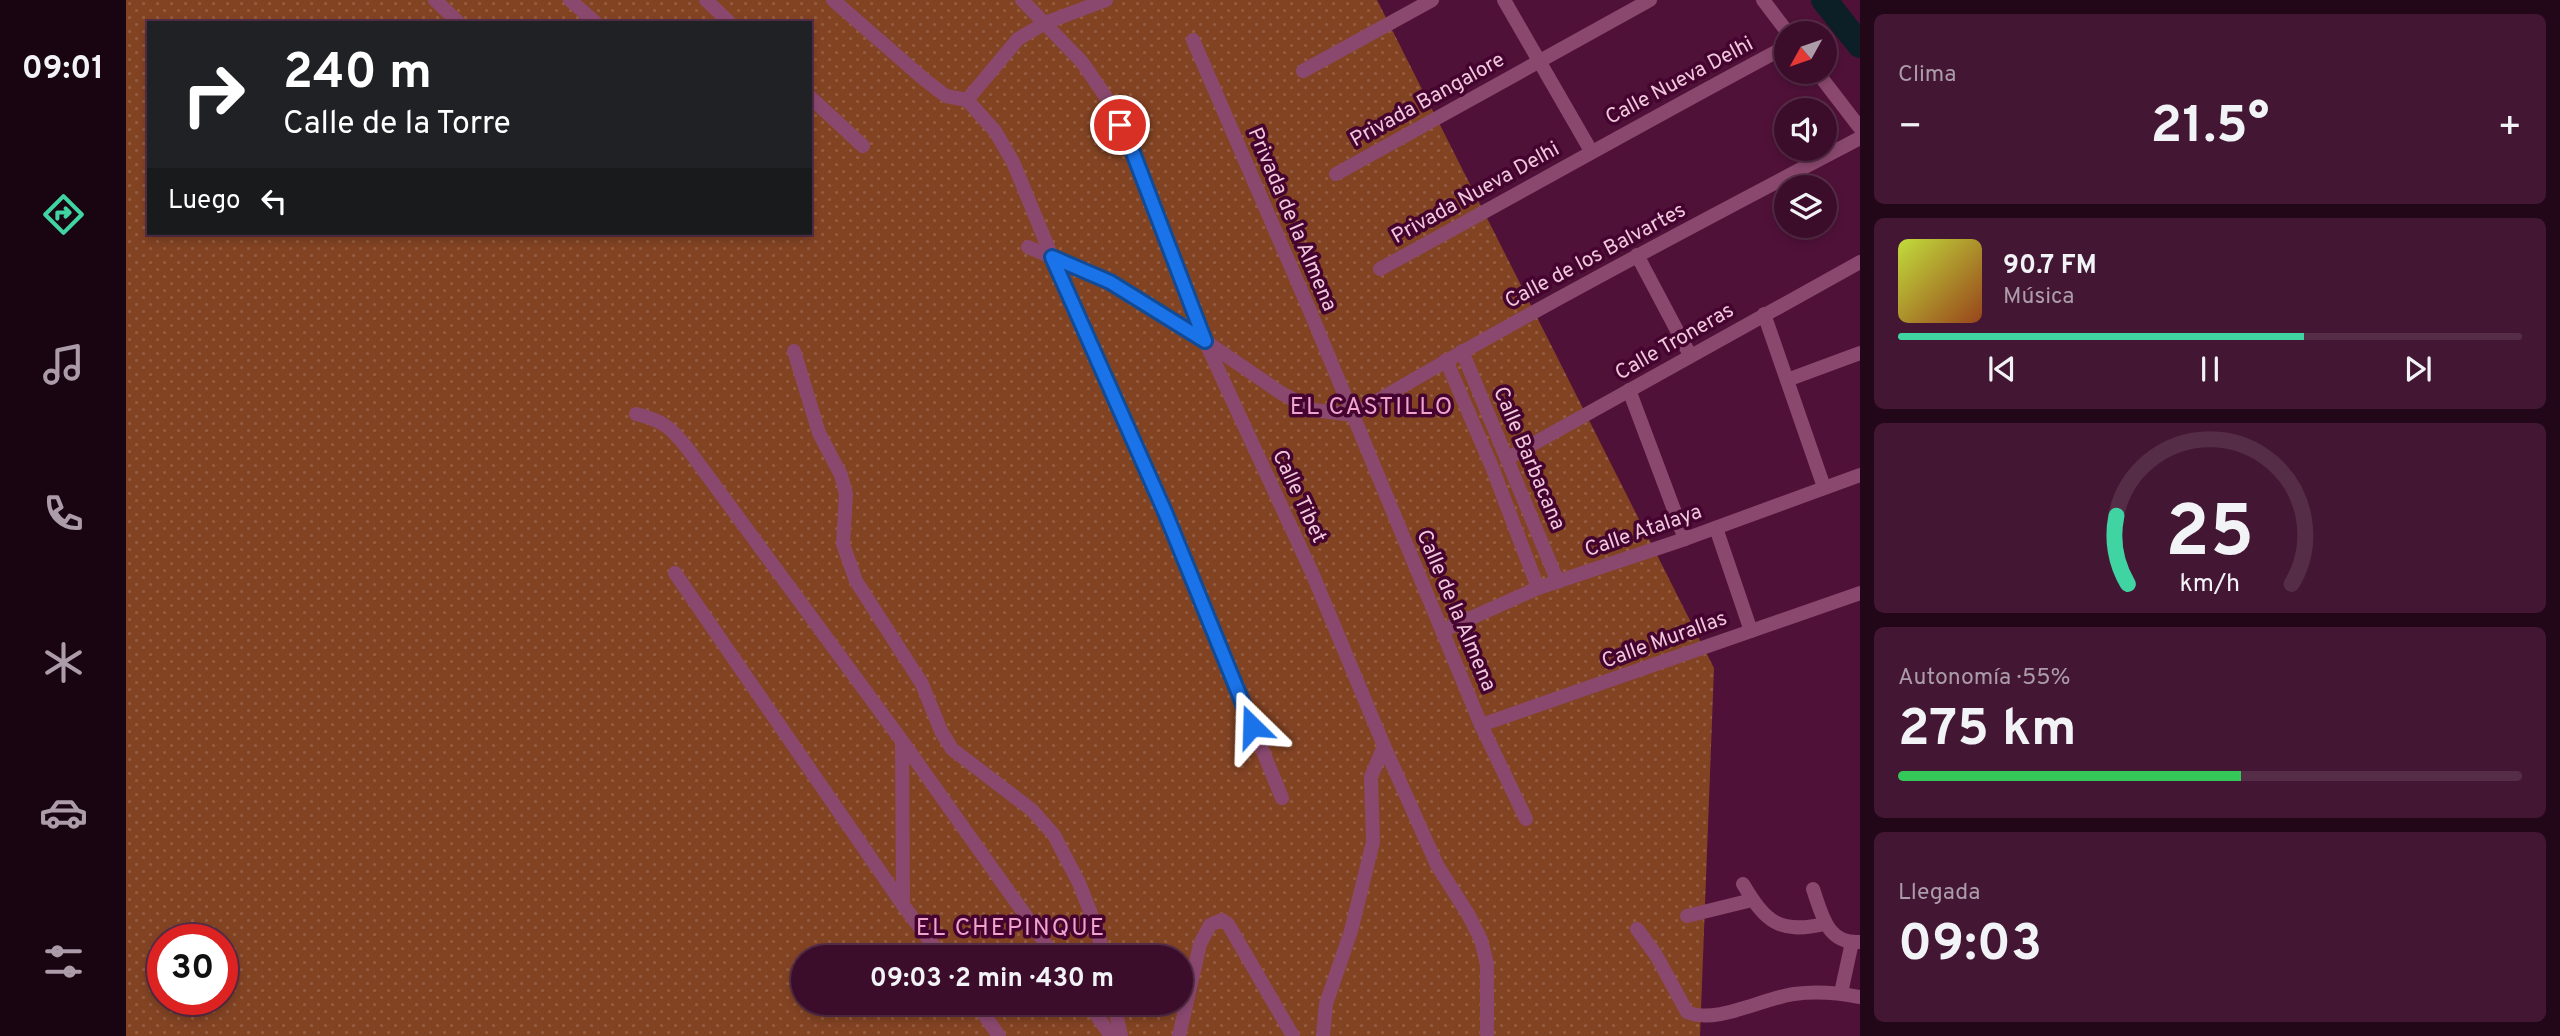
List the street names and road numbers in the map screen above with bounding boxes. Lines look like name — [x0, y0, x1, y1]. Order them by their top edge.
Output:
street label: Calle Nueva Delhi — [1601, 31, 1758, 132]
street label: Privada Bangalore — [1346, 47, 1510, 154]
street label: Privada de la Almena — [1241, 124, 1343, 316]
street label: Privada Nueva Delhi — [1387, 136, 1564, 251]
street label: Calle de los Balvartes — [1501, 197, 1691, 315]
street label: Calle Troneras — [1610, 297, 1739, 387]
street label: Calle Barbacana — [1486, 383, 1571, 534]
street label: Calle Tibet — [1265, 446, 1332, 548]
street label: Calle Atalaya — [1581, 499, 1706, 564]
street label: Calle de la Almena — [1409, 526, 1502, 695]
street label: Calle Murallas — [1598, 605, 1731, 676]

